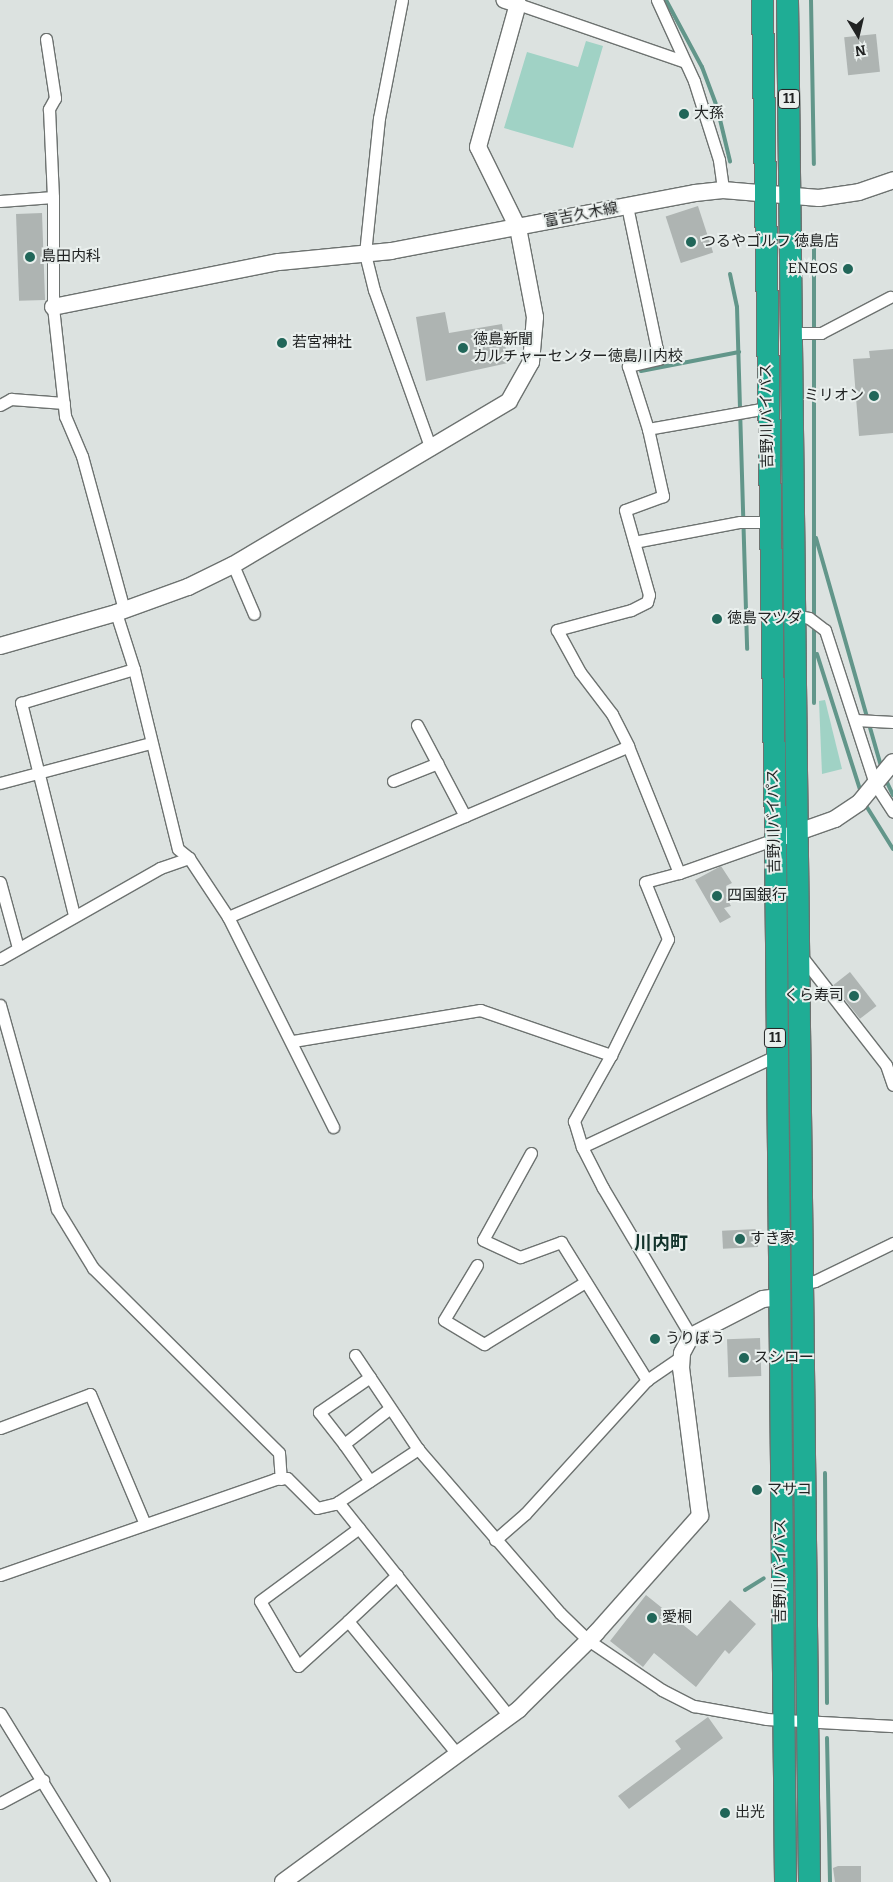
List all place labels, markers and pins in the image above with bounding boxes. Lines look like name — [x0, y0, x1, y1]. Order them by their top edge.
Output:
place label: 大孫 — [694, 105, 724, 123]
marker: 大孫 — [678, 108, 690, 120]
place label: つるやゴルフ 徳島店 — [701, 233, 839, 251]
marker: つるやゴルフ 徳島店 — [685, 236, 697, 248]
place label: 島田内科 — [41, 248, 101, 266]
marker: 島田内科 — [23, 250, 37, 264]
place label: ENEOS — [788, 260, 838, 278]
marker: ENEOS — [842, 263, 854, 275]
place label: 徳島新聞 カルチャーセンター徳島川内校 — [473, 330, 683, 365]
place label: 若宮神社 — [292, 334, 352, 352]
marker: 若宮神社 — [276, 337, 288, 349]
marker: 徳島新聞 カルチャーセンター徳島川内校 — [457, 342, 469, 354]
place label: ミリオン — [804, 387, 864, 405]
marker: ミリオン — [868, 390, 880, 402]
place label: 徳島マツダ — [727, 610, 802, 628]
marker: 徳島マツダ — [711, 613, 723, 625]
place label: 四国銀行 — [727, 887, 787, 905]
marker: 四国銀行 — [711, 890, 723, 902]
place label: くら寿司 — [784, 987, 844, 1005]
marker: くら寿司 — [848, 990, 860, 1002]
place label: すき家 — [750, 1230, 795, 1248]
marker: すき家 — [734, 1233, 746, 1245]
place label: うりぼう — [665, 1330, 725, 1348]
marker: うりぼう — [649, 1333, 661, 1345]
place label: スシロー — [754, 1349, 814, 1367]
marker: スシロー — [738, 1352, 750, 1364]
place label: マサコ — [767, 1481, 812, 1499]
marker: マサコ — [751, 1484, 763, 1496]
place label: 愛桐 — [662, 1609, 692, 1627]
marker: 愛桐 — [646, 1612, 658, 1624]
place label: 出光 — [735, 1804, 765, 1822]
marker: 出光 — [719, 1807, 731, 1819]

